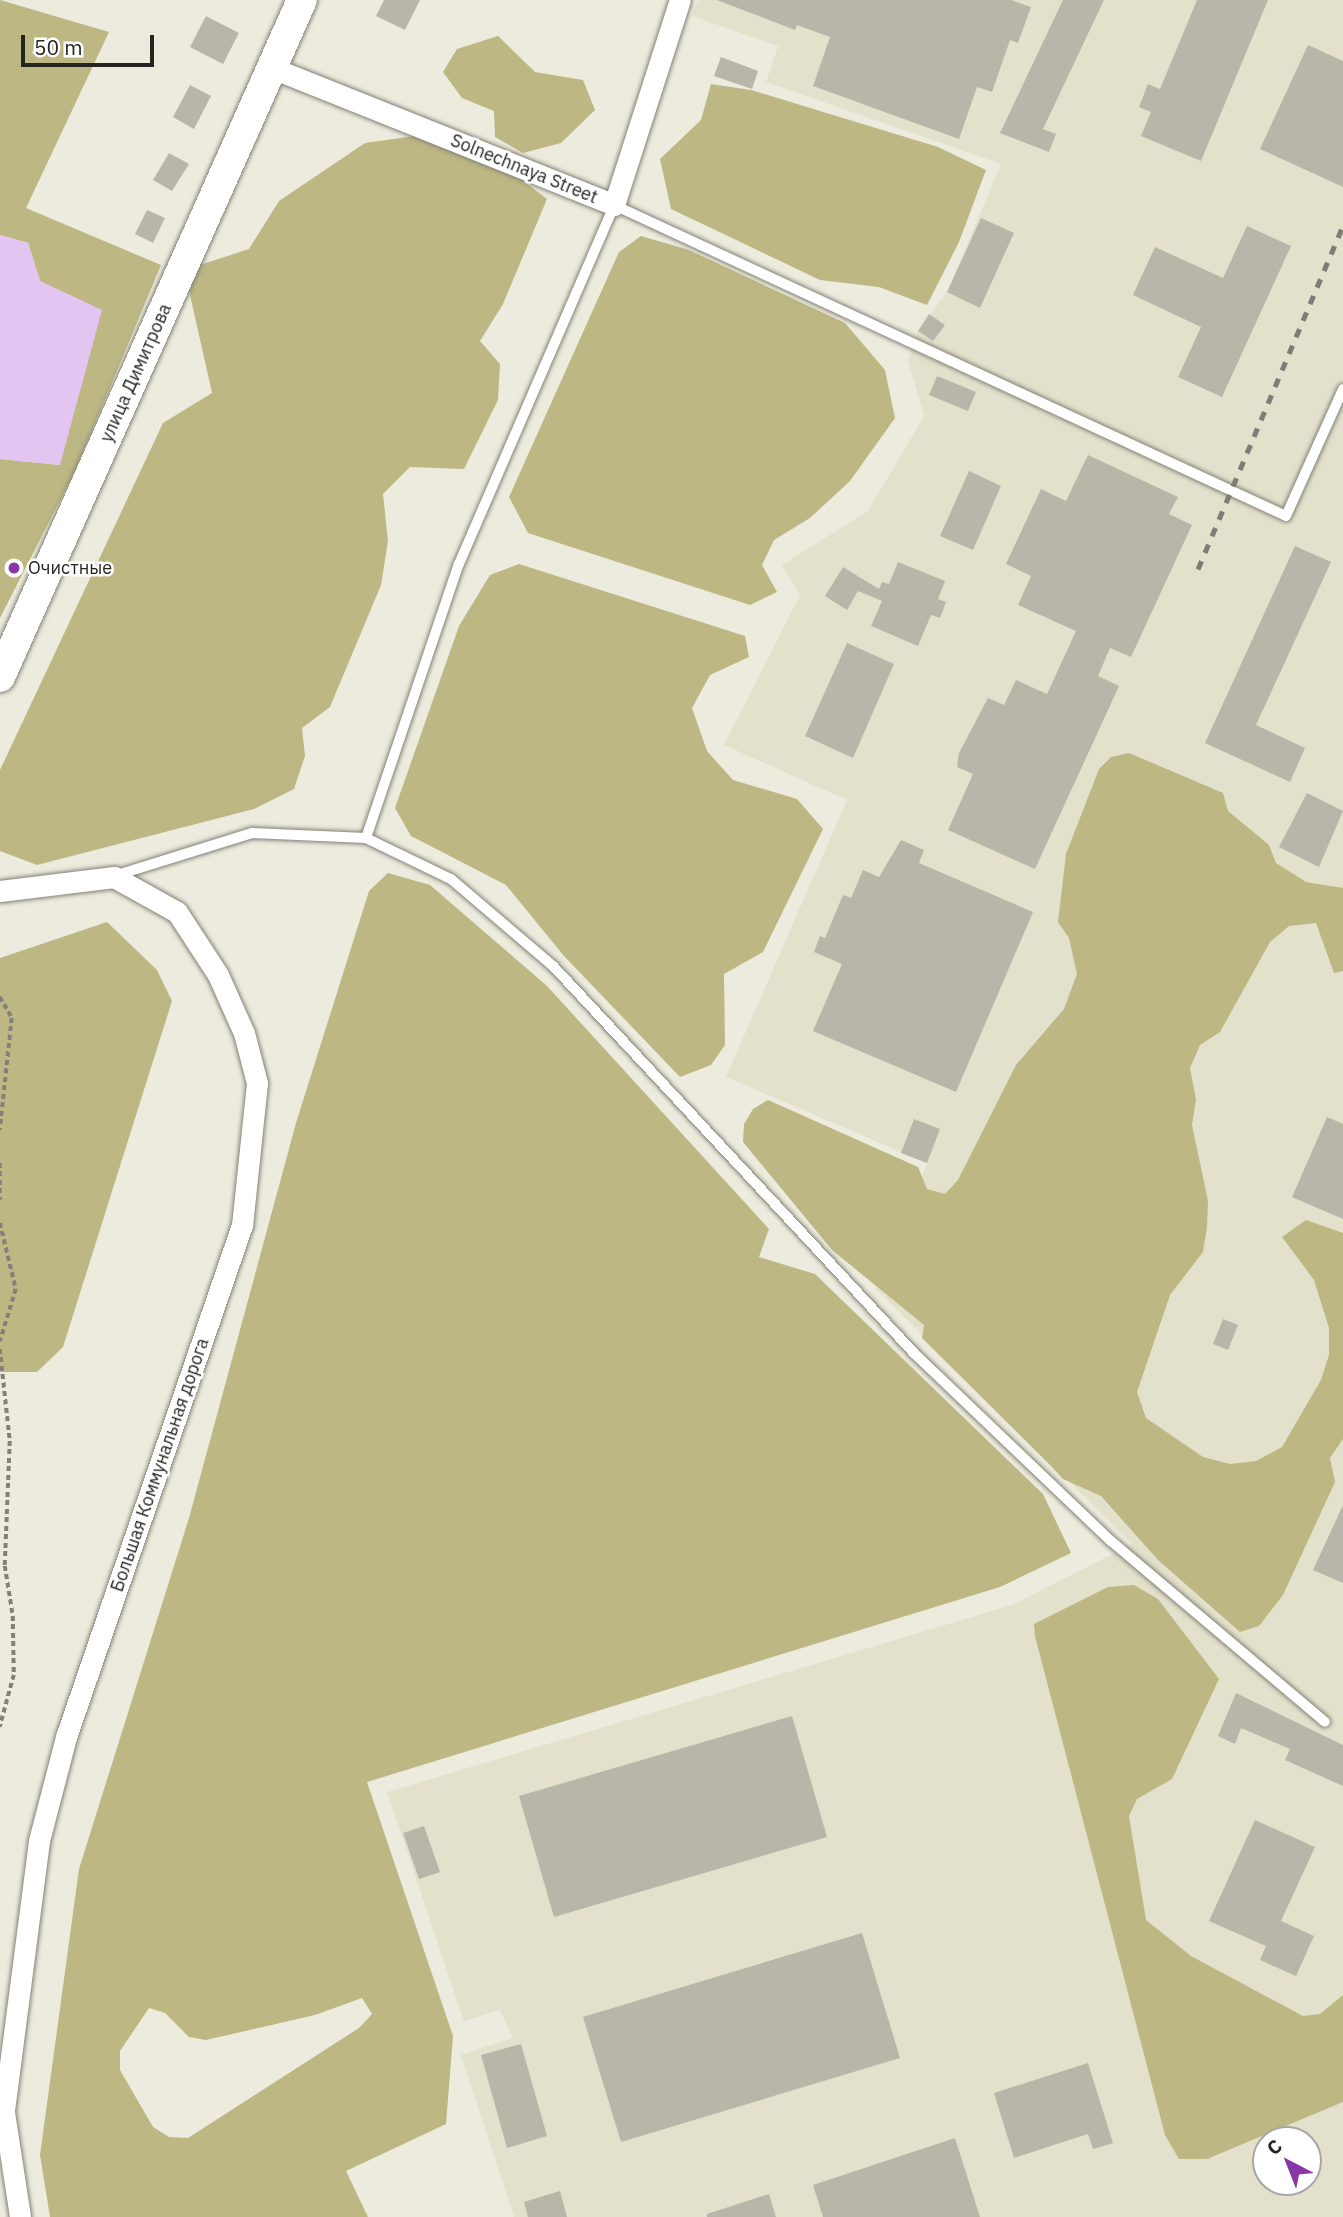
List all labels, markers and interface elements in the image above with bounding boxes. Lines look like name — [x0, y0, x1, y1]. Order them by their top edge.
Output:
scale bar — [24, 21, 158, 65]
text: 50 m — [34, 33, 83, 61]
street label: Solnechnaya Street — [447, 130, 601, 208]
street label: улица Димитрова — [96, 300, 176, 446]
place label: Очистные — [28, 557, 112, 579]
marker: Очистные — [6, 560, 22, 576]
street label: Большая Коммунальная дорога — [106, 1335, 214, 1595]
north arrow — [1252, 2126, 1322, 2196]
text: С — [1262, 2134, 1287, 2160]

